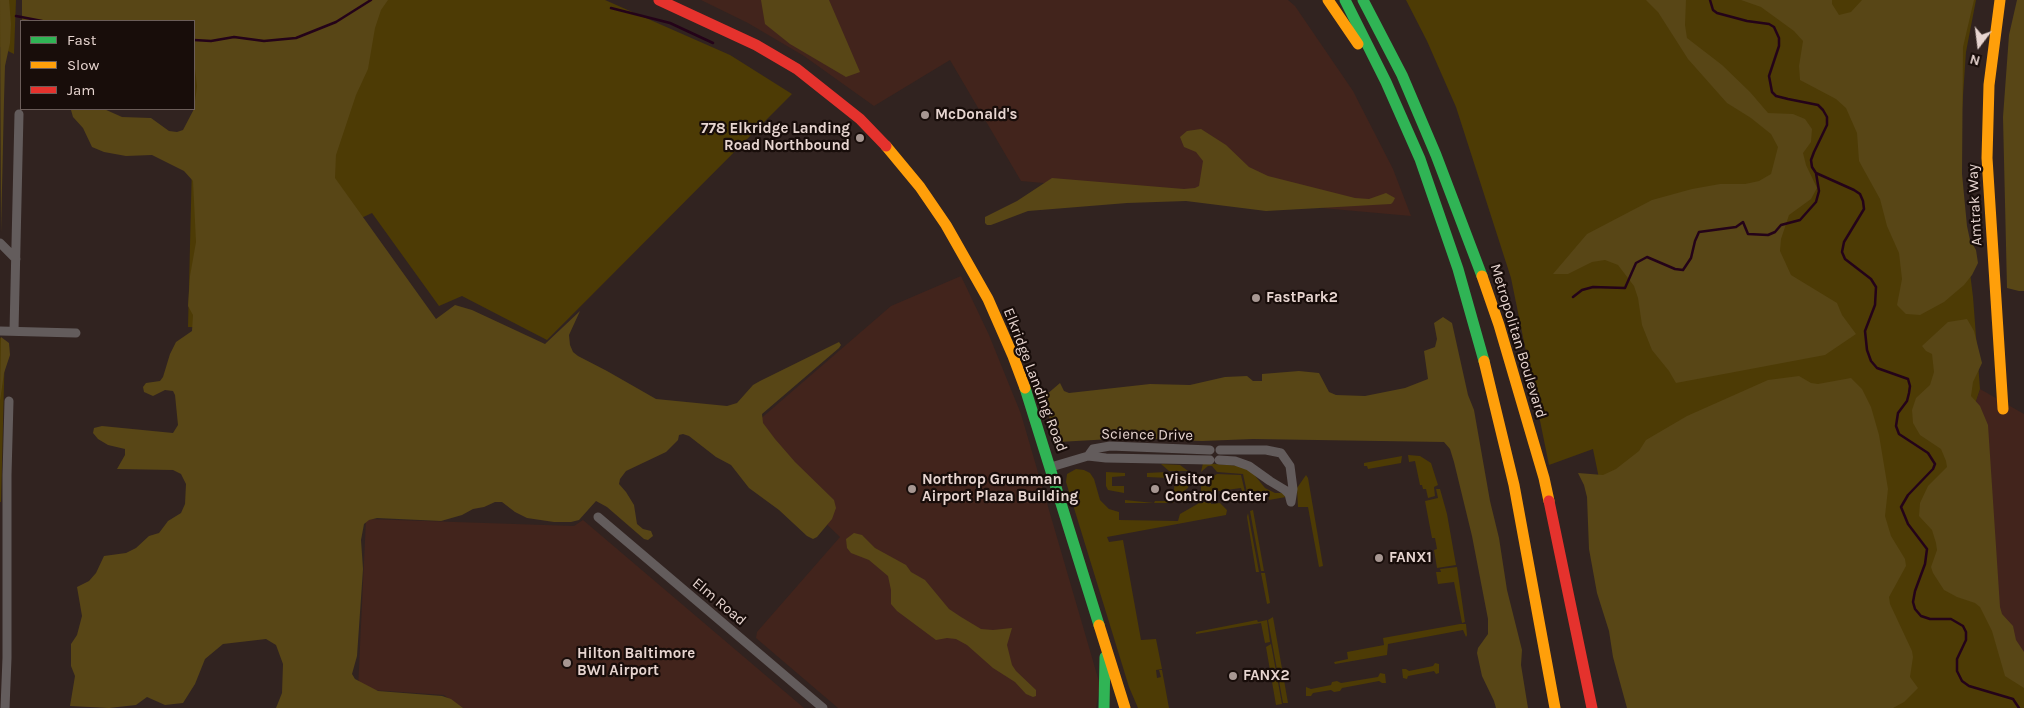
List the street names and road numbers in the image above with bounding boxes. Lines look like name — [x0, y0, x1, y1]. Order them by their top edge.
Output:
street label: Amtrak Way — [1964, 164, 1986, 246]
street label: Metropolitan Boulevard — [1486, 262, 1550, 420]
street label: Elkridge Landing Road — [999, 305, 1071, 455]
street label: Science Drive — [1101, 425, 1193, 445]
street label: Elm Road — [688, 574, 750, 630]

